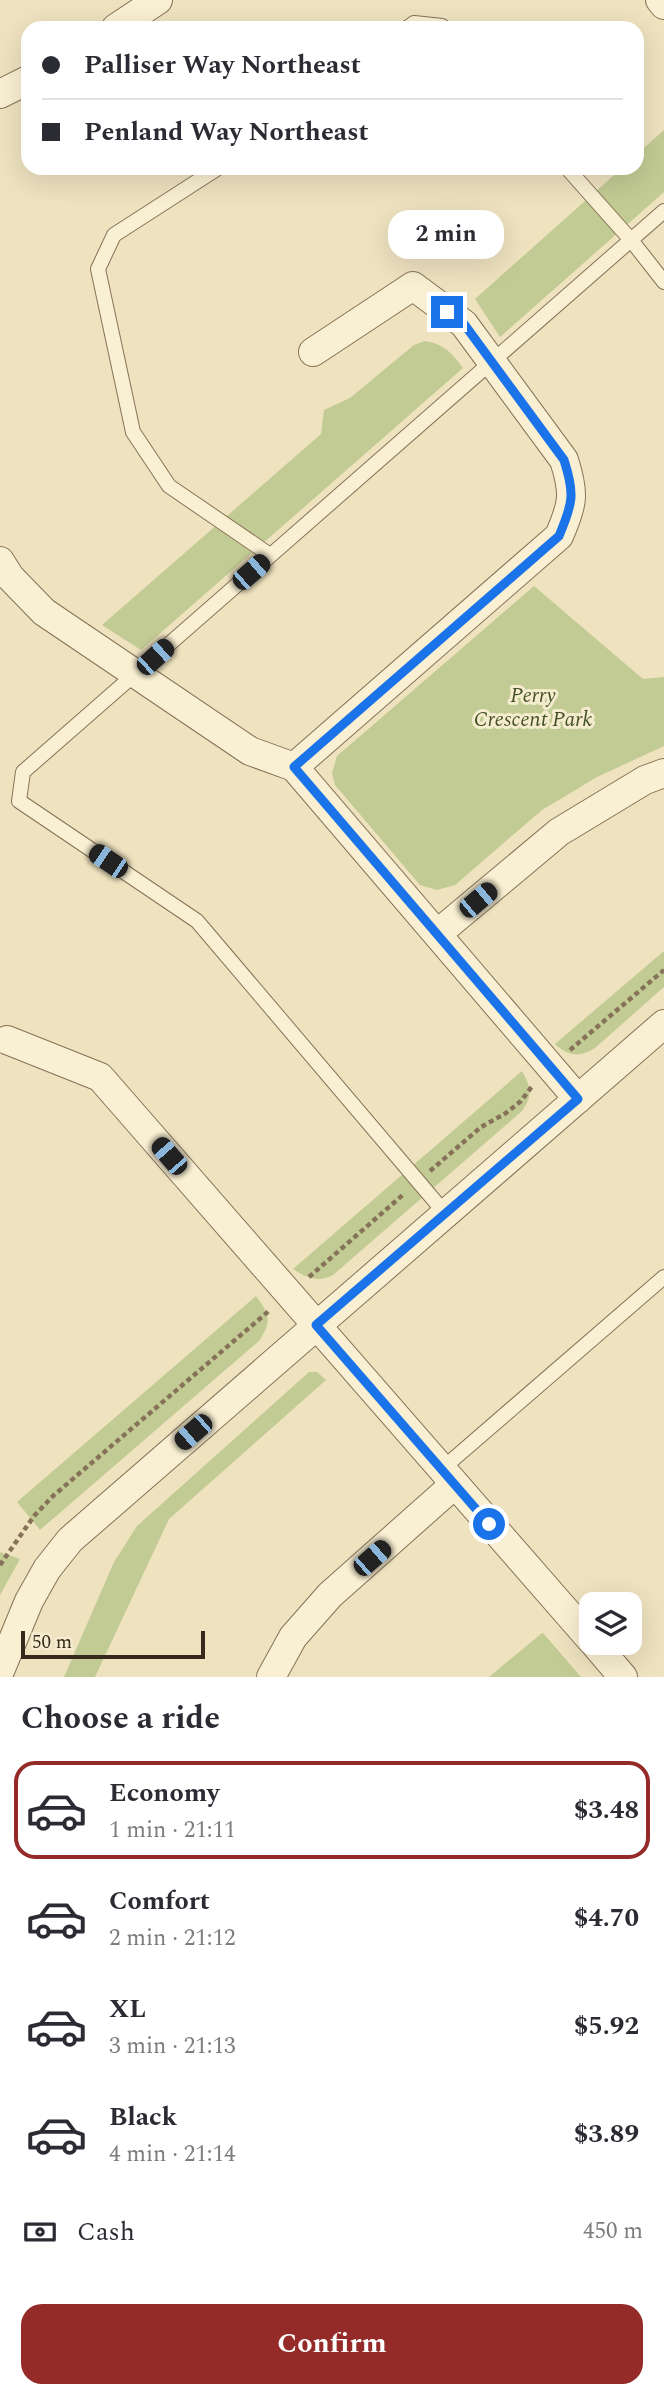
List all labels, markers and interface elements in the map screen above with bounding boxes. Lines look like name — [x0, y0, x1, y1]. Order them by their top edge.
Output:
text: Palliser Way Northeast — [84, 45, 361, 85]
text: Penland Way Northeast — [84, 112, 369, 152]
callout: 2 min — [389, 210, 505, 260]
text: 2 min — [415, 217, 477, 252]
route end — [431, 296, 463, 328]
car — [229, 550, 274, 594]
car — [133, 635, 178, 679]
park label: Perry Crescent Park — [474, 680, 592, 736]
car — [85, 841, 132, 881]
car — [456, 878, 501, 922]
car — [148, 1133, 191, 1179]
car — [171, 1410, 216, 1454]
route start — [473, 1508, 505, 1540]
car — [350, 1536, 395, 1580]
map controls — [579, 1592, 642, 1655]
button: layers — [579, 1592, 642, 1655]
scale bar — [21, 1628, 205, 1660]
text: 50 m — [32, 1628, 72, 1657]
text: Choose a ride — [21, 1694, 220, 1743]
text: Economy — [109, 1773, 219, 1813]
icon: car — [25, 1779, 88, 1842]
text: $3.48 — [574, 1790, 639, 1830]
text: 1 min · 21:11 — [109, 1813, 236, 1848]
text: Comfort — [109, 1881, 210, 1921]
icon: car — [25, 1887, 88, 1950]
text: $4.70 — [574, 1898, 639, 1938]
text: 2 min · 21:12 — [109, 1921, 236, 1956]
text: XL — [109, 1989, 146, 2029]
icon: car — [25, 1995, 88, 2058]
text: $5.92 — [574, 2006, 639, 2046]
text: 3 min · 21:13 — [109, 2029, 236, 2064]
text: Black — [109, 2097, 177, 2137]
icon: car — [25, 2103, 88, 2166]
text: $3.89 — [574, 2114, 639, 2154]
text: 4 min · 21:14 — [109, 2137, 236, 2172]
text: Cash — [77, 2212, 135, 2252]
icon: cash — [21, 2213, 59, 2251]
text: 450 m — [583, 2214, 643, 2249]
button: Confirm — [21, 2304, 643, 2384]

